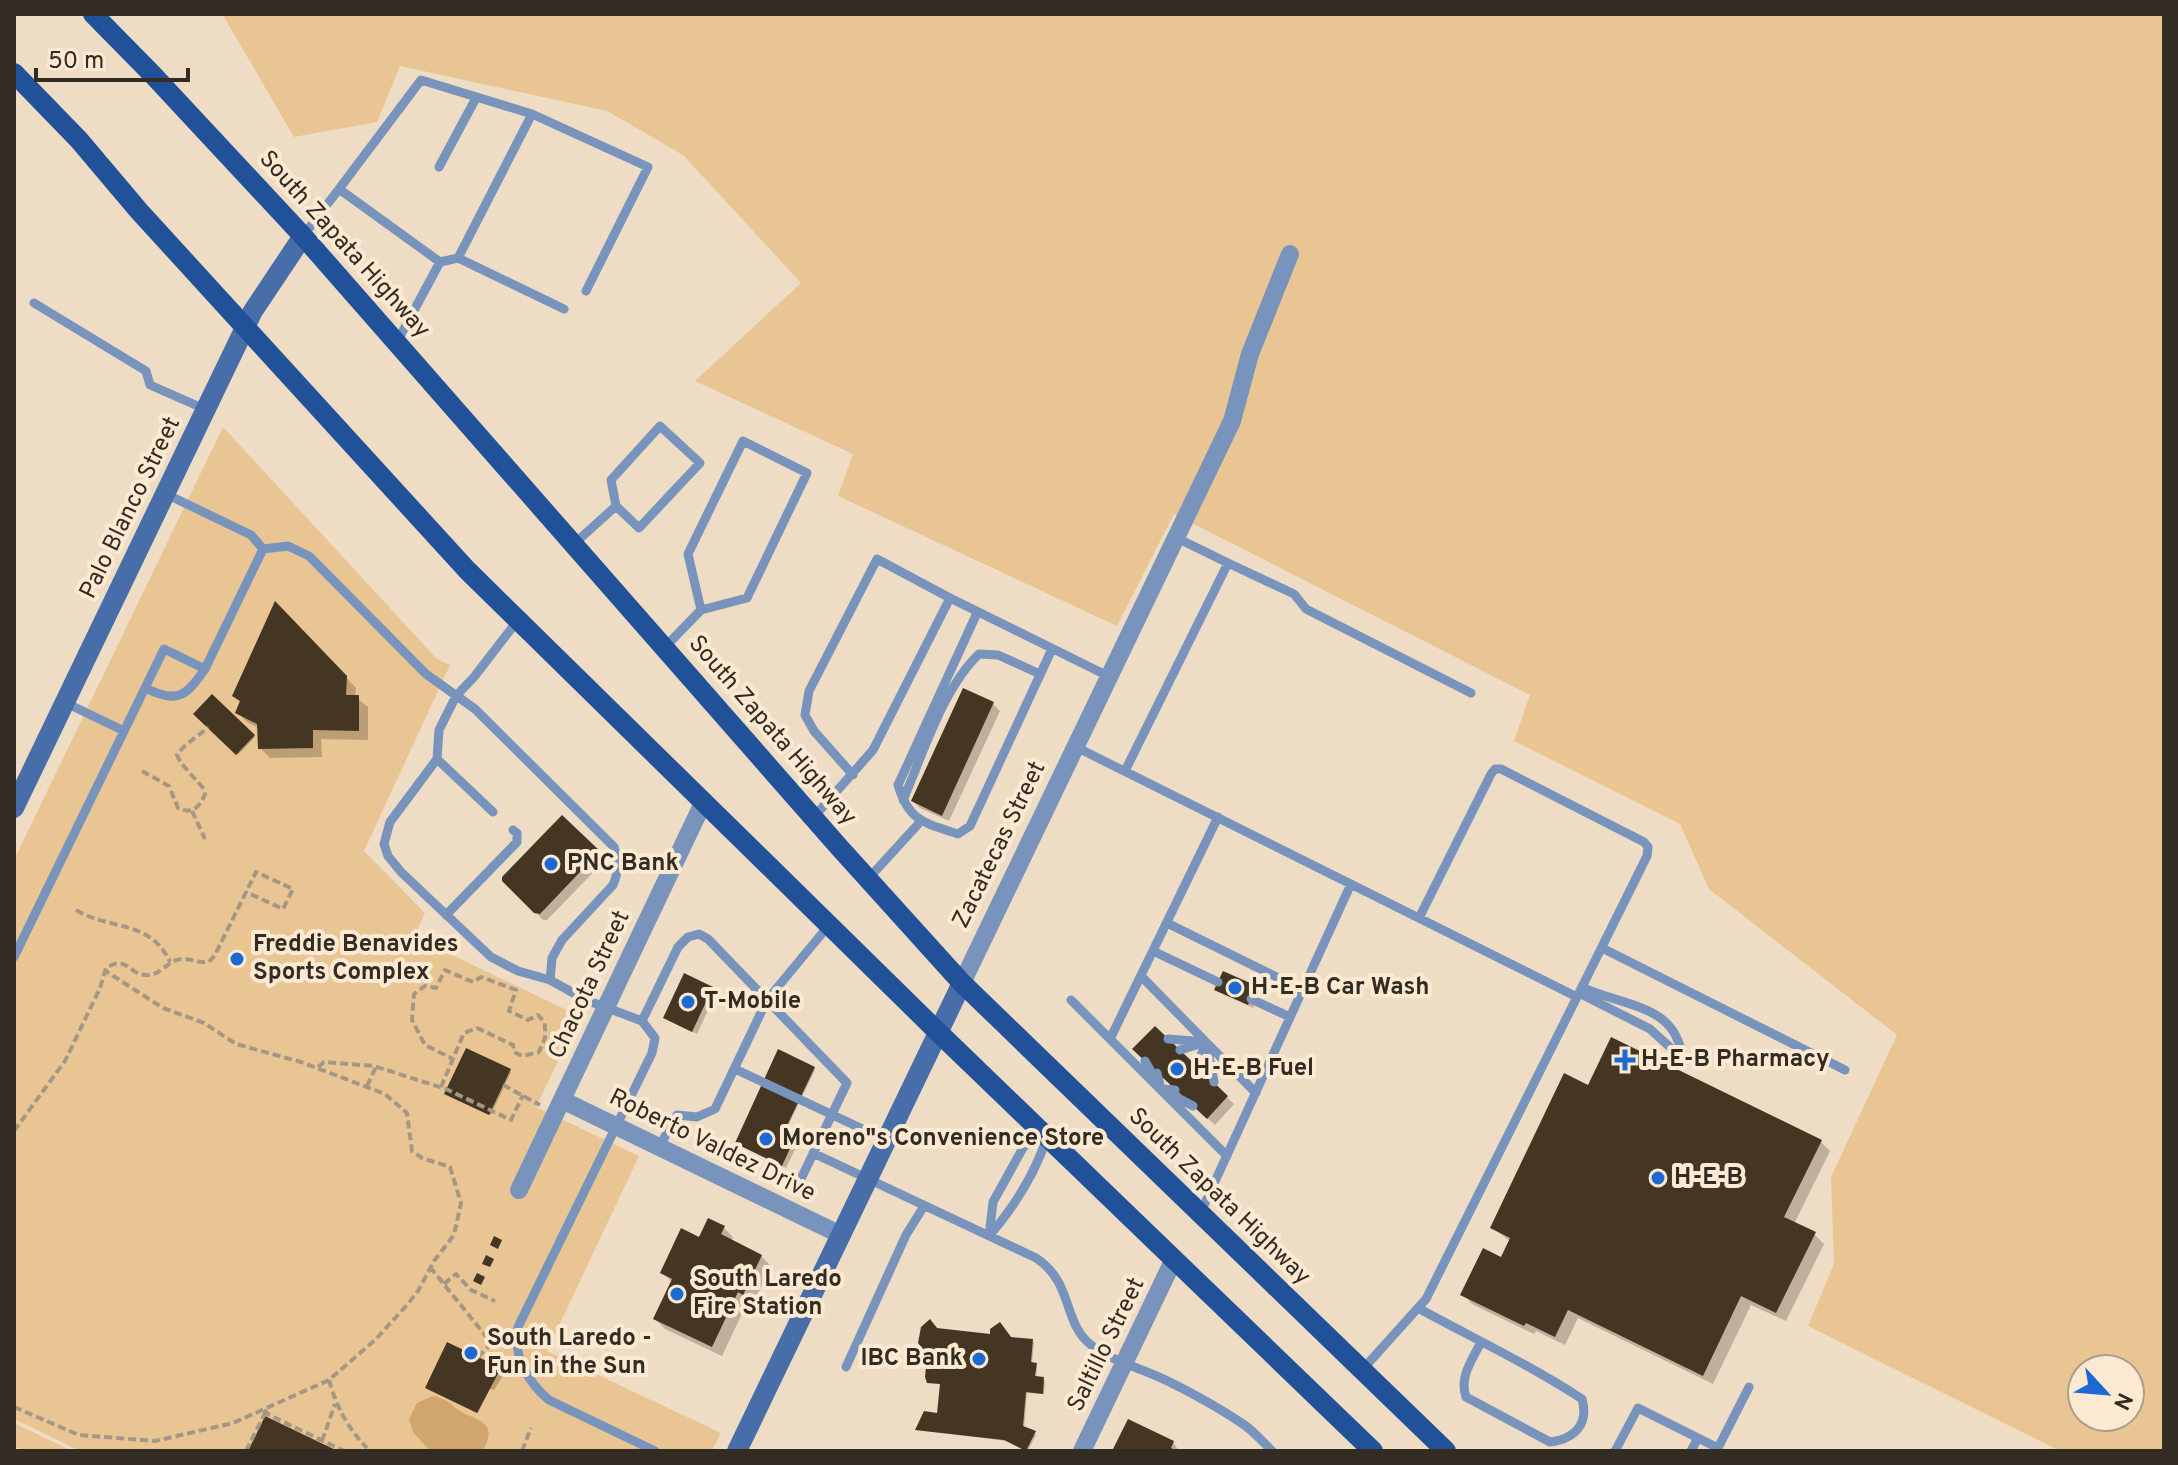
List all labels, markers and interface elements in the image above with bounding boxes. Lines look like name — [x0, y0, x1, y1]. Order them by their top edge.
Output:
scale bar — [36, 32, 188, 82]
text: 50 m — [48, 47, 104, 77]
street label: South Zapata Highway — [252, 145, 436, 345]
street label: Palo Blanco Street — [74, 412, 188, 604]
street label: South Zapata Highway — [681, 630, 863, 832]
street label: Zacatecas Street — [947, 757, 1053, 933]
place label: PNC Bank — [567, 849, 679, 879]
marker: PNC Bank — [542, 855, 560, 873]
street label: Chacota Street — [542, 906, 638, 1064]
place label: Freddie Benavides Sports Complex — [253, 930, 459, 988]
marker: Freddie Benavides Sports Complex — [228, 950, 246, 968]
place label: H-E-B Car Wash — [1251, 973, 1430, 1003]
marker: H-E-B Car Wash — [1226, 979, 1244, 997]
place label: T-Mobile — [704, 987, 801, 1017]
marker: T-Mobile — [679, 993, 697, 1011]
place label: H-E-B Pharmacy — [1641, 1045, 1830, 1075]
marker: H-E-B Pharmacy — [1616, 1051, 1634, 1069]
place label: H-E-B Fuel — [1193, 1054, 1314, 1084]
marker: H-E-B Fuel — [1168, 1060, 1186, 1078]
street label: Roberto Valdez Drive — [604, 1083, 820, 1209]
street label: South Zapata Highway — [1121, 1102, 1317, 1292]
place label: Moreno"s Convenience Store — [782, 1124, 1104, 1154]
marker: Moreno"s Convenience Store — [757, 1130, 775, 1148]
place label: H-E-B — [1674, 1163, 1743, 1193]
marker: H-E-B — [1649, 1169, 1667, 1187]
place label: South Laredo Fire Station — [693, 1265, 842, 1323]
street label: Saltillo Street — [1062, 1273, 1152, 1417]
marker: South Laredo Fire Station — [668, 1285, 686, 1303]
place label: South Laredo - Fun in the Sun — [487, 1324, 652, 1382]
marker: South Laredo - Fun in the Sun — [462, 1344, 480, 1362]
place label: IBC Bank — [860, 1344, 963, 1374]
marker: IBC Bank — [970, 1350, 988, 1368]
north arrow — [2066, 1353, 2146, 1433]
text: N — [2106, 1388, 2137, 1414]

